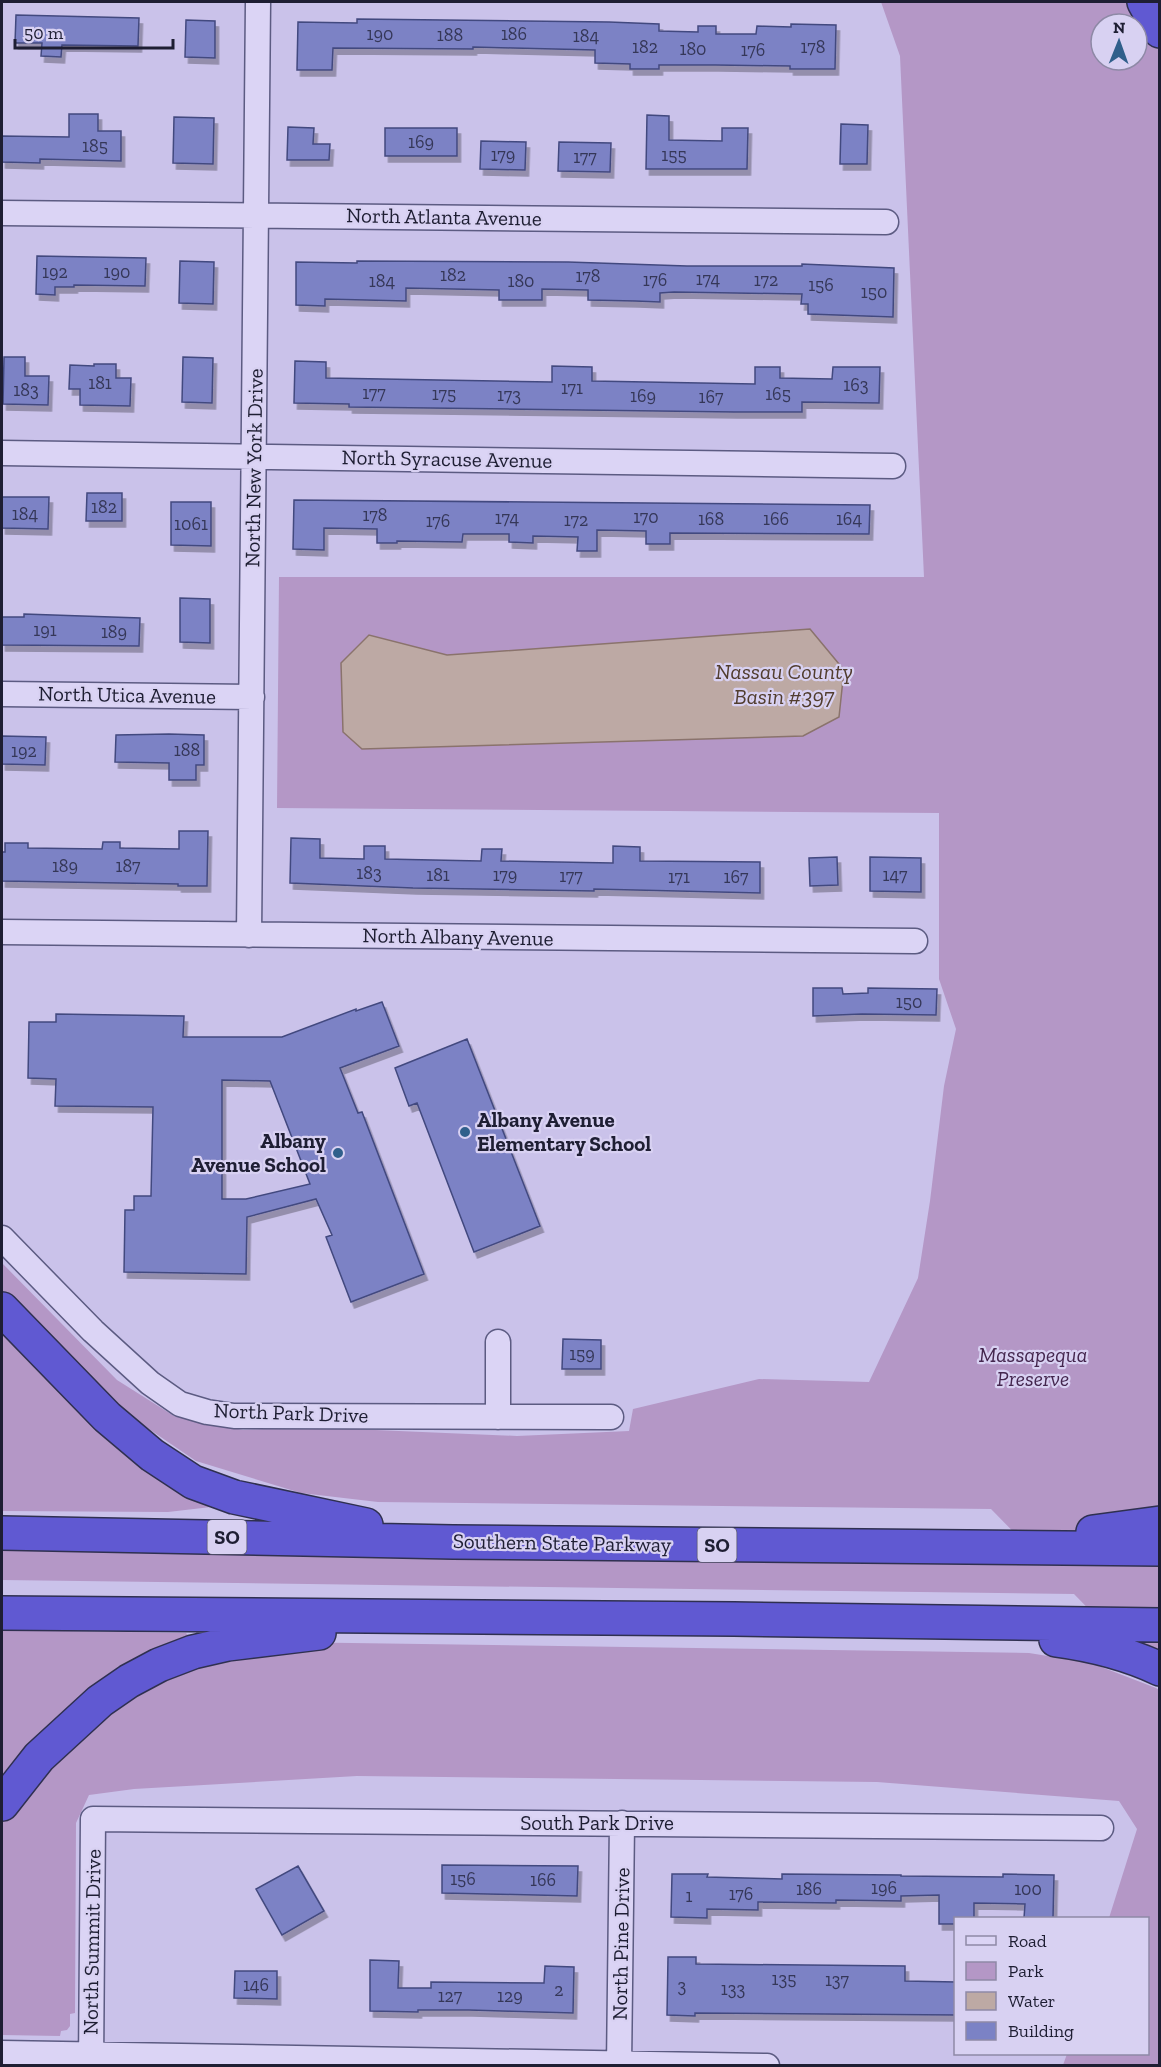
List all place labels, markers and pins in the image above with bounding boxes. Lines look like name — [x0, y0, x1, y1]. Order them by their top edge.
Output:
place label: Albany Avenue Elementary School — [477, 1107, 651, 1156]
marker: Albany Avenue Elementary School — [458, 1125, 472, 1139]
place label: Albany Avenue School — [191, 1128, 326, 1177]
marker: Albany Avenue School — [331, 1146, 345, 1160]

